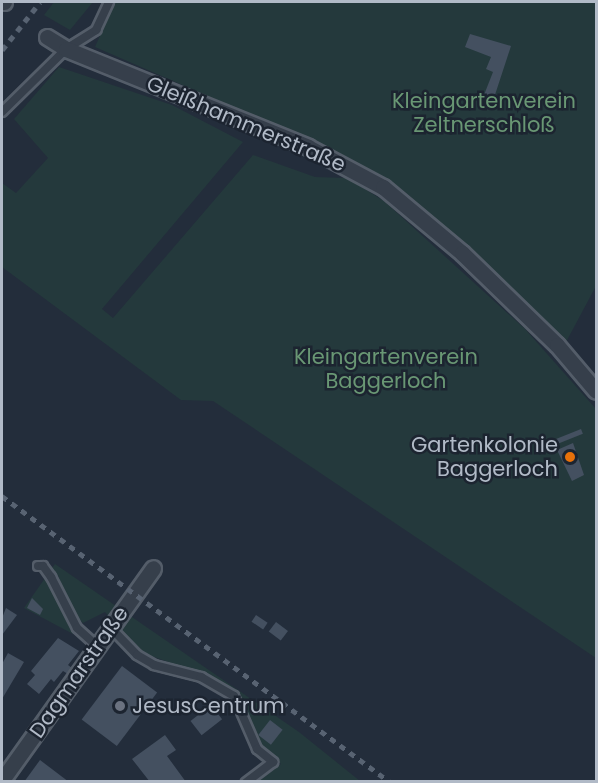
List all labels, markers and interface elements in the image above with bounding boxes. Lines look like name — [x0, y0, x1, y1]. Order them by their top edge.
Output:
street label: Gleißhammerstraße — [143, 71, 349, 177]
park label: Kleingartenverein Zeltnerschloß — [392, 88, 576, 138]
park label: Kleingartenverein Baggerloch — [294, 344, 478, 394]
place label: Gartenkolonie Baggerloch — [411, 432, 558, 482]
marker: Gartenkolonie Baggerloch — [563, 450, 577, 464]
street label: Dagmarstraße — [24, 601, 134, 743]
place label: JesusCentrum — [132, 693, 285, 719]
marker: JesusCentrum — [113, 699, 127, 713]

